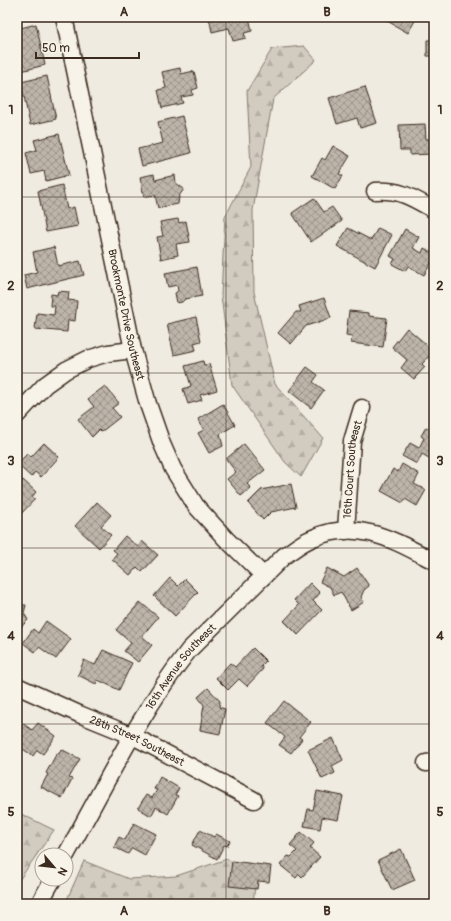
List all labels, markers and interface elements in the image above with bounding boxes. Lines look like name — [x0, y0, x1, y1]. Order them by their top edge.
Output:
text: A — [120, 4, 129, 20]
text: B — [323, 4, 331, 20]
scale bar — [36, 34, 139, 60]
text: 50 m — [42, 41, 70, 56]
text: 1 — [8, 102, 14, 118]
text: 1 — [437, 102, 443, 118]
street label: Brookmonte Drive Southeast — [105, 248, 147, 382]
text: 2 — [7, 278, 15, 294]
text: 2 — [436, 278, 444, 294]
street label: 16th Court Southeast — [341, 418, 365, 519]
text: 3 — [7, 453, 15, 469]
text: 3 — [436, 453, 444, 469]
street label: 16th Avenue Southeast — [143, 621, 219, 712]
text: 4 — [7, 628, 15, 644]
text: 4 — [436, 628, 444, 644]
street label: 28th Street Southeast — [88, 713, 187, 769]
text: 5 — [7, 804, 15, 820]
text: 5 — [436, 804, 444, 820]
north arrow — [34, 847, 74, 887]
text: N — [55, 865, 70, 878]
text: A — [120, 903, 129, 919]
text: B — [323, 903, 331, 919]

